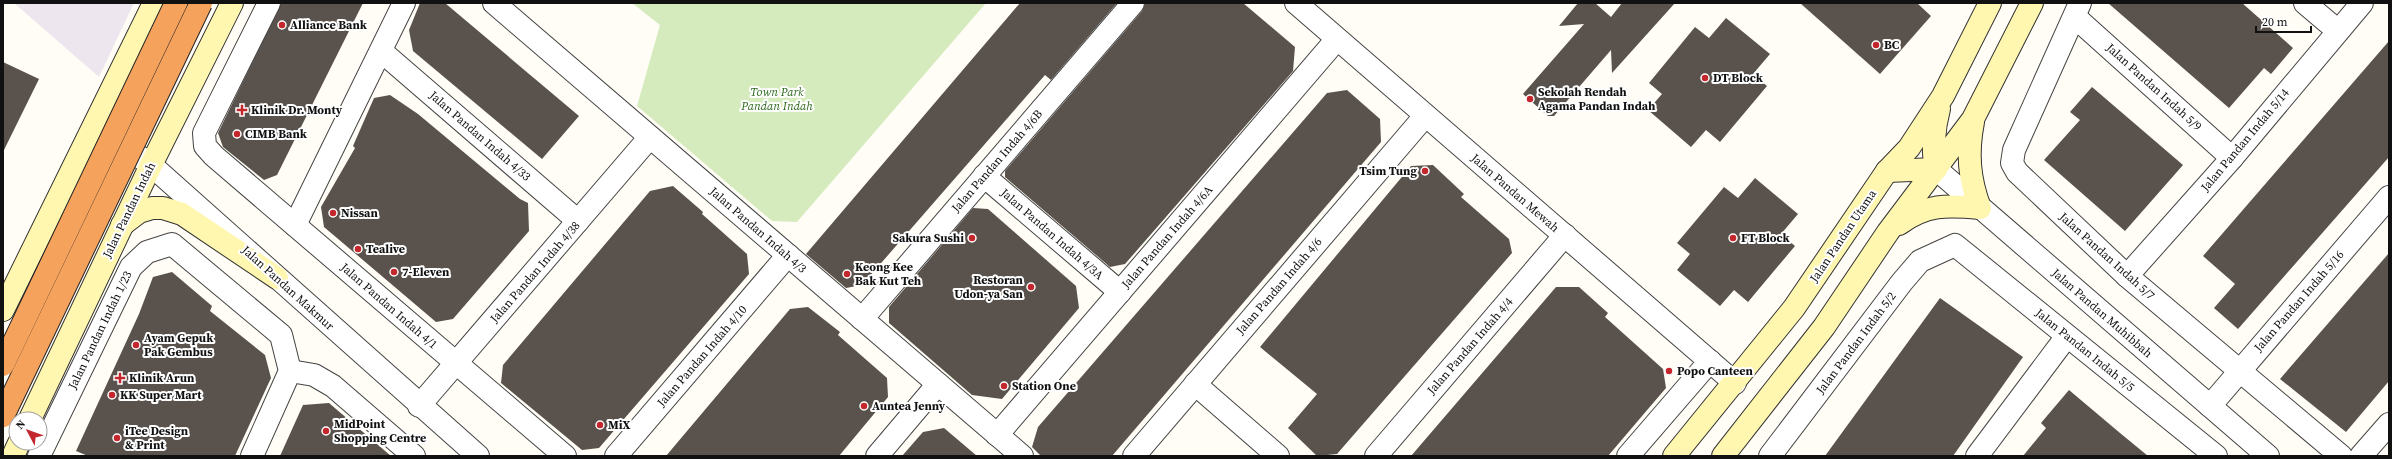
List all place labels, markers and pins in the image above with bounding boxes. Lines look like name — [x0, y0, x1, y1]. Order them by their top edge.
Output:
place label: Alliance Bank — [290, 17, 368, 33]
marker: Alliance Bank — [277, 20, 287, 30]
place label: BC — [1884, 37, 1900, 53]
marker: BC — [1871, 40, 1881, 50]
place label: DT Block — [1713, 70, 1764, 86]
marker: DT Block — [1700, 73, 1710, 83]
place label: Sekolah Rendah Agama Pandan Indah — [1538, 84, 1656, 114]
marker: Sekolah Rendah Agama Pandan Indah — [1525, 94, 1535, 104]
place label: Klinik Dr. Monty — [251, 102, 343, 118]
marker: Klinik Dr. Monty — [236, 104, 248, 116]
place label: CIMB Bank — [245, 126, 308, 142]
marker: CIMB Bank — [232, 129, 242, 139]
place label: Tsim Tung — [1359, 163, 1417, 179]
marker: Tsim Tung — [1420, 166, 1430, 176]
place label: Nissan — [341, 205, 378, 221]
marker: Nissan — [328, 208, 338, 218]
place label: Sakura Sushi — [892, 230, 964, 246]
place label: FT Block — [1741, 230, 1790, 246]
marker: Sakura Sushi — [967, 233, 977, 243]
marker: FT Block — [1728, 233, 1738, 243]
place label: Tealive — [366, 241, 405, 257]
marker: Tealive — [353, 244, 363, 254]
place label: Keong Kee Bak Kut Teh — [855, 259, 922, 289]
place label: 7-Eleven — [402, 264, 450, 280]
marker: 7-Eleven — [389, 267, 399, 277]
marker: Keong Kee Bak Kut Teh — [842, 269, 852, 279]
place label: Restoran Udon-ya San — [954, 272, 1024, 302]
marker: Restoran Udon-ya San — [1026, 282, 1036, 292]
place label: Ayam Gepuk Pak Gembus — [144, 330, 214, 360]
marker: Ayam Gepuk Pak Gembus — [131, 340, 141, 350]
place label: Popo Canteen — [1677, 363, 1753, 379]
marker: Popo Canteen — [1664, 366, 1674, 376]
place label: Klinik Arun — [129, 370, 195, 386]
marker: Klinik Arun — [114, 372, 126, 384]
place label: Station One — [1012, 378, 1076, 394]
marker: Station One — [999, 381, 1009, 391]
place label: KK Super Mart — [120, 387, 202, 403]
marker: KK Super Mart — [107, 390, 117, 400]
place label: Auntea Jenny — [872, 398, 946, 414]
marker: Auntea Jenny — [859, 401, 869, 411]
place label: MidPoint Shopping Centre — [334, 416, 426, 446]
place label: MiX — [608, 417, 631, 433]
marker: MiX — [595, 420, 605, 430]
place label: iTee Design & Print — [125, 423, 189, 453]
marker: MidPoint Shopping Centre — [321, 426, 331, 436]
marker: iTee Design & Print — [112, 433, 122, 443]

